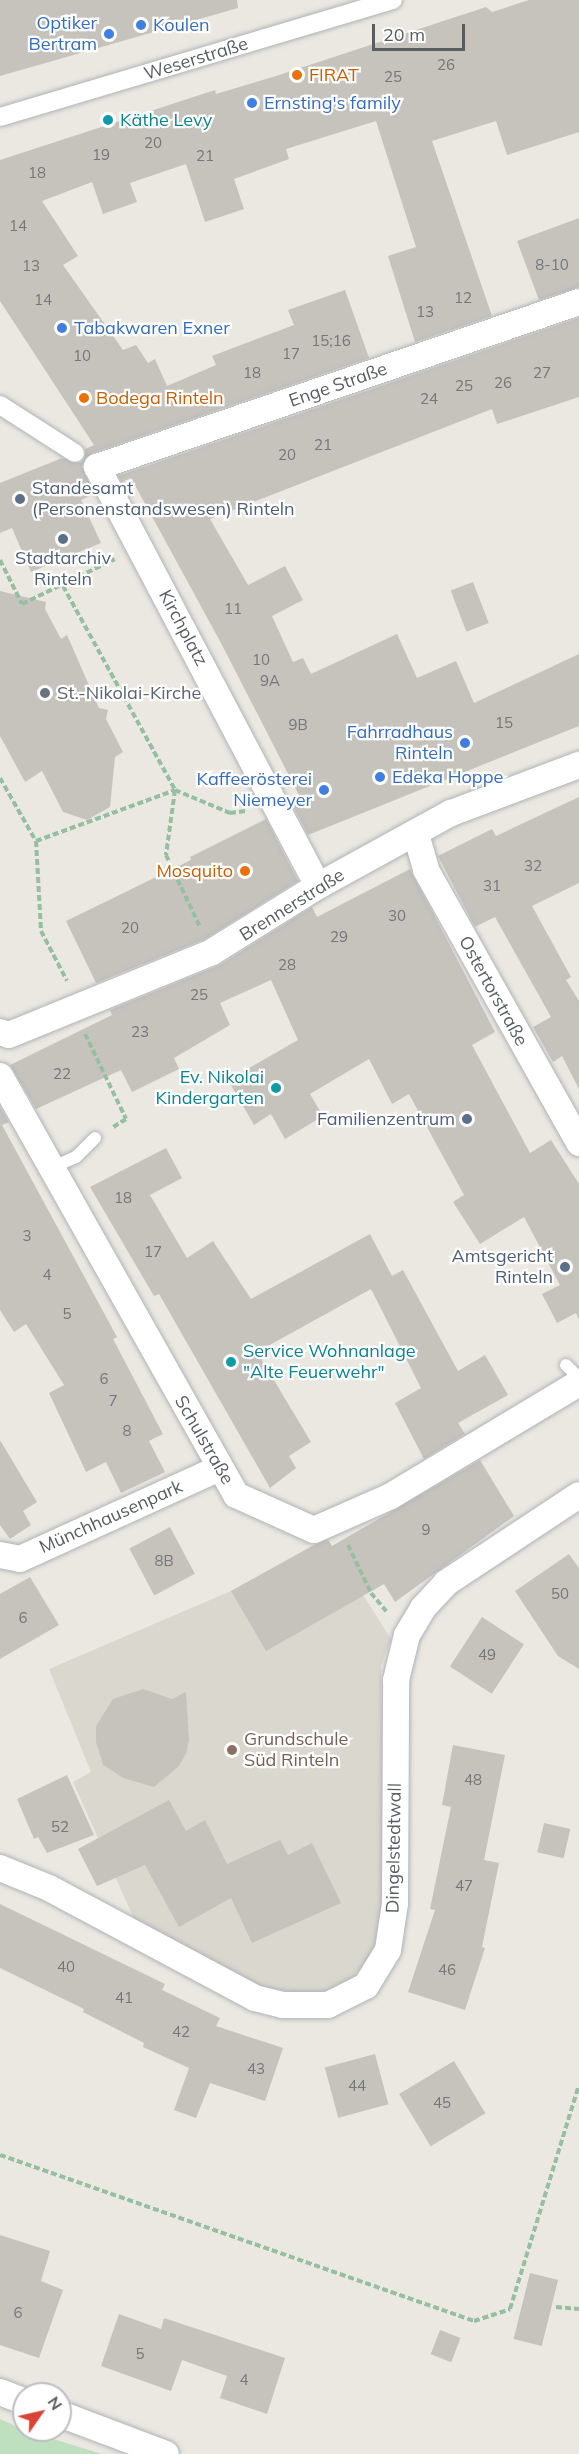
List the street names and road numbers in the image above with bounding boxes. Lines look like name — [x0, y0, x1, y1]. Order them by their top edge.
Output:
street label: Weserstraße — [141, 33, 251, 85]
street label: Enge Straße — [286, 358, 390, 412]
street label: Kirchplatz — [154, 586, 212, 670]
street label: Brennerstraße — [236, 864, 348, 946]
street label: Ostertorstraße — [454, 932, 532, 1050]
street label: Schulstraße — [170, 1392, 238, 1488]
street label: Münchhausenpark — [36, 1476, 186, 1558]
street label: Dingelstedtwall — [382, 1783, 406, 1913]

